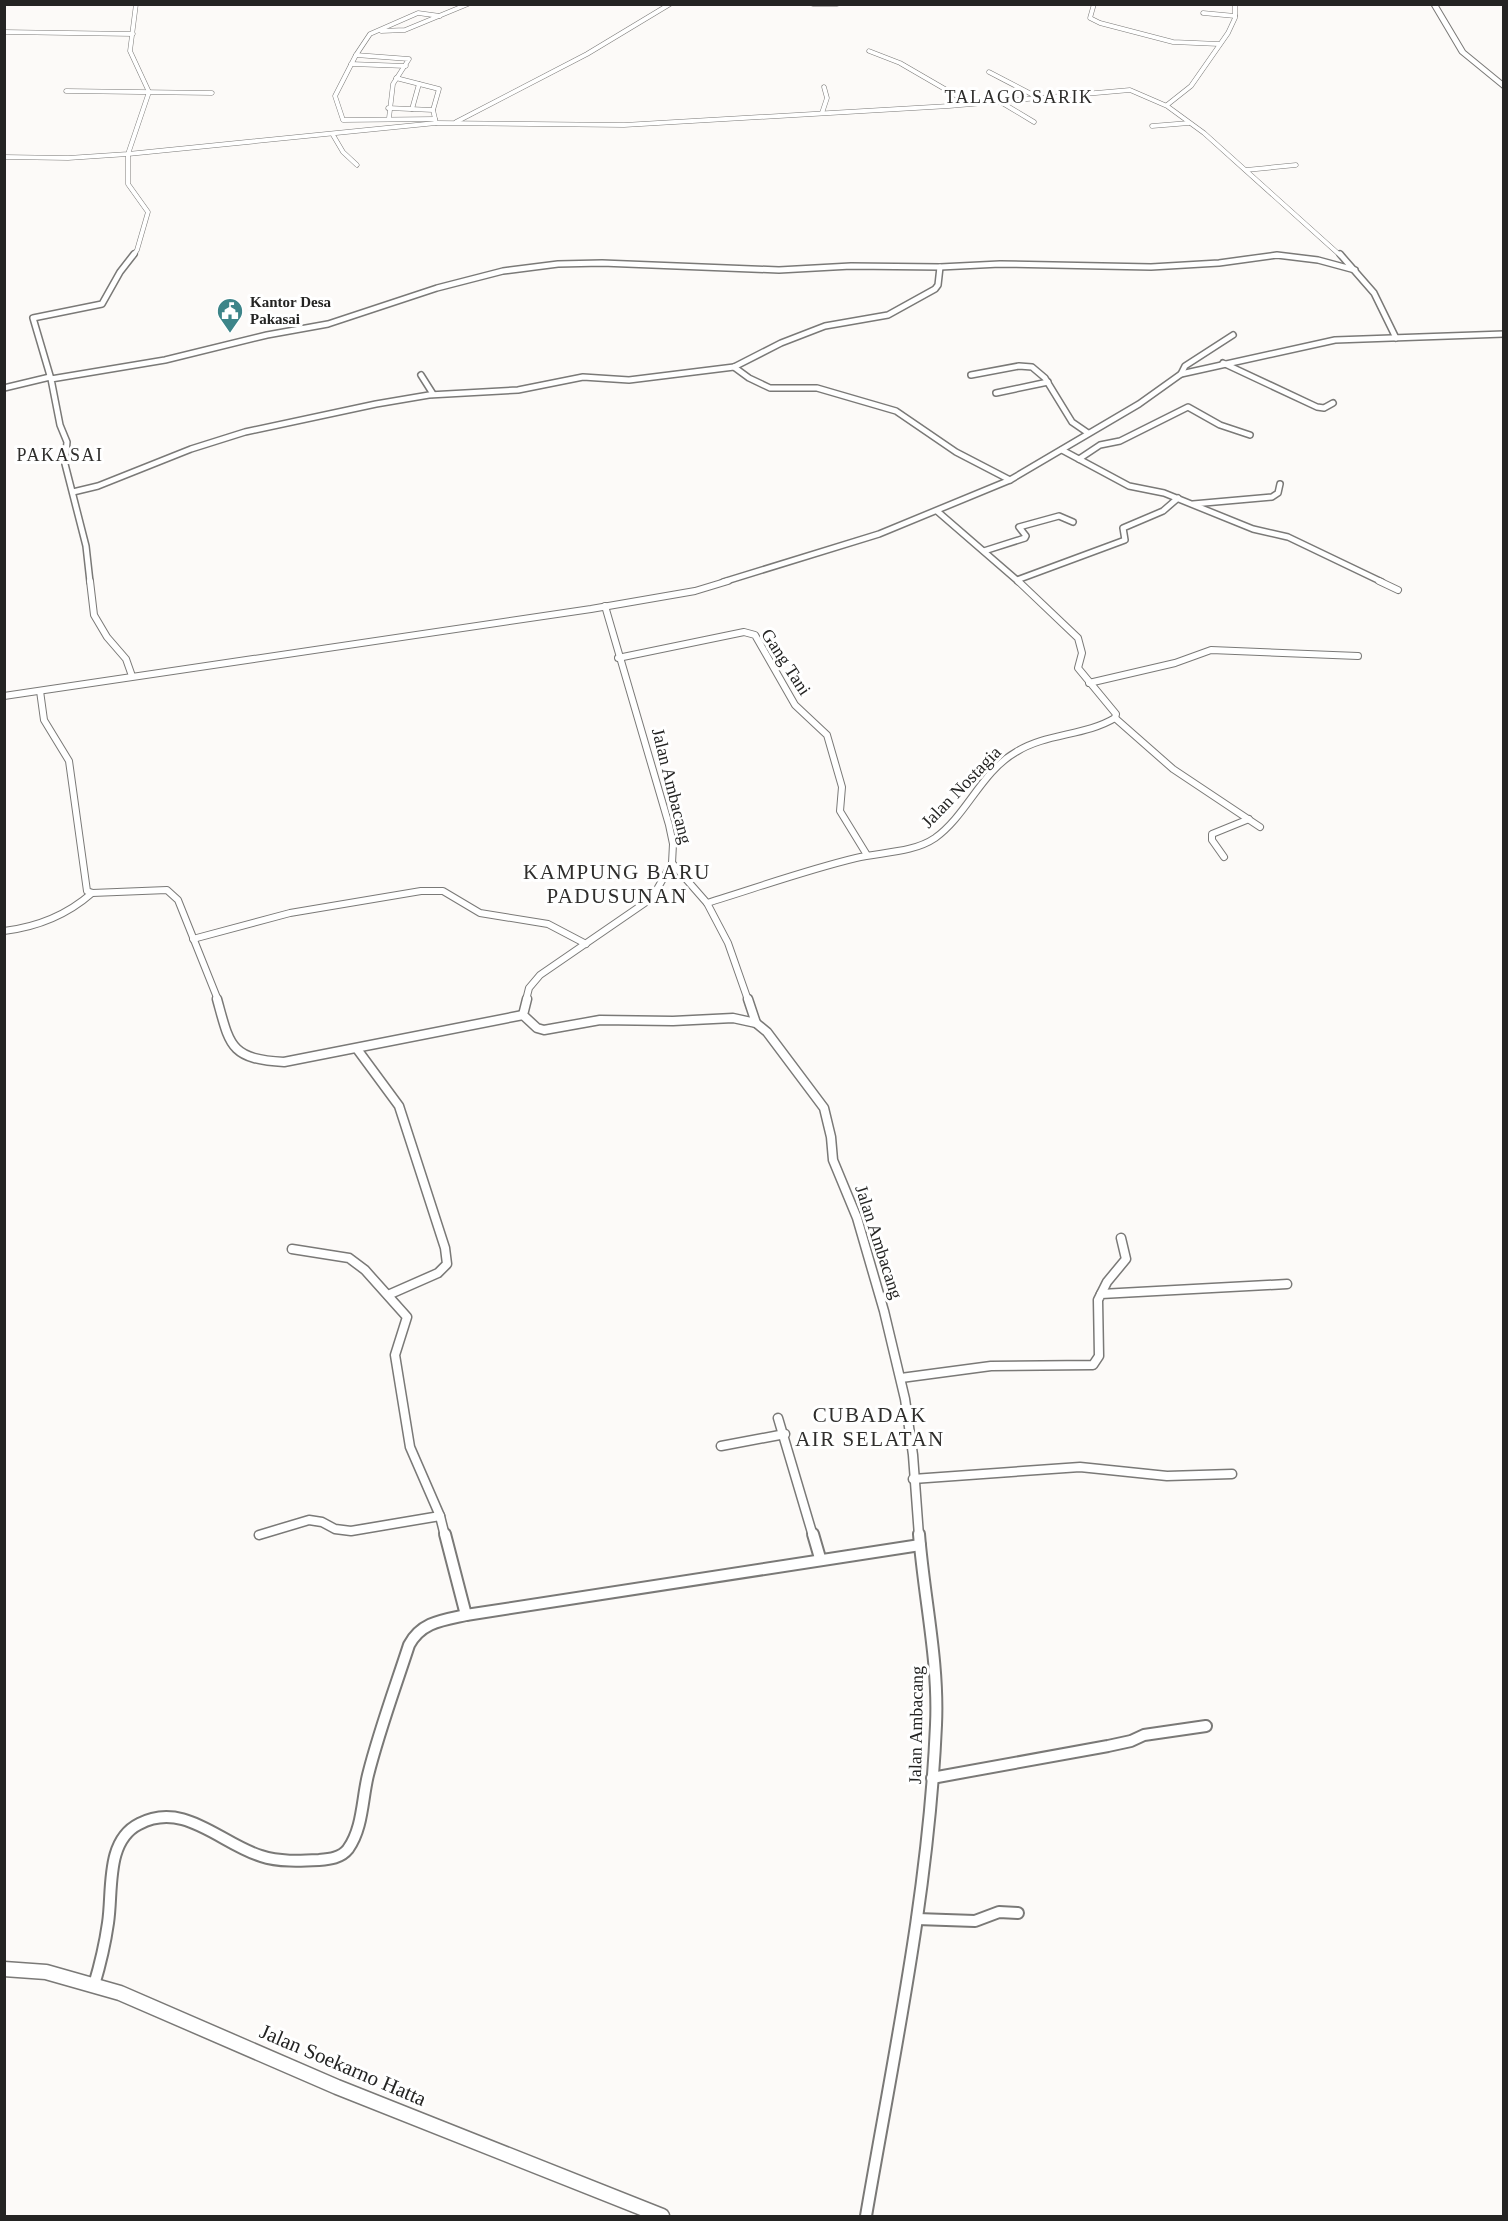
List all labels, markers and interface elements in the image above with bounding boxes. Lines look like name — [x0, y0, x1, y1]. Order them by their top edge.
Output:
district label: TALAGO SARIK — [944, 87, 1094, 107]
place label: Kantor Desa Pakasai — [250, 294, 331, 327]
public building icon: Kantor Desa Pakasai — [215, 296, 245, 334]
district label: PAKASAI — [17, 445, 103, 465]
street label: Gang Tani — [757, 625, 815, 699]
street label: Jalan Ambacang — [648, 726, 696, 846]
street label: Jalan Nostagia — [917, 742, 1005, 832]
district label: KAMPUNG BARU PADUSUNAN — [523, 860, 711, 908]
street label: Jalan Ambacang — [851, 1183, 907, 1301]
district label: CUBADAK AIR SELATAN — [795, 1403, 945, 1451]
street label: Jalan Ambacang — [905, 1666, 927, 1784]
street label: Jalan Soekarno Hatta — [256, 2019, 430, 2111]

